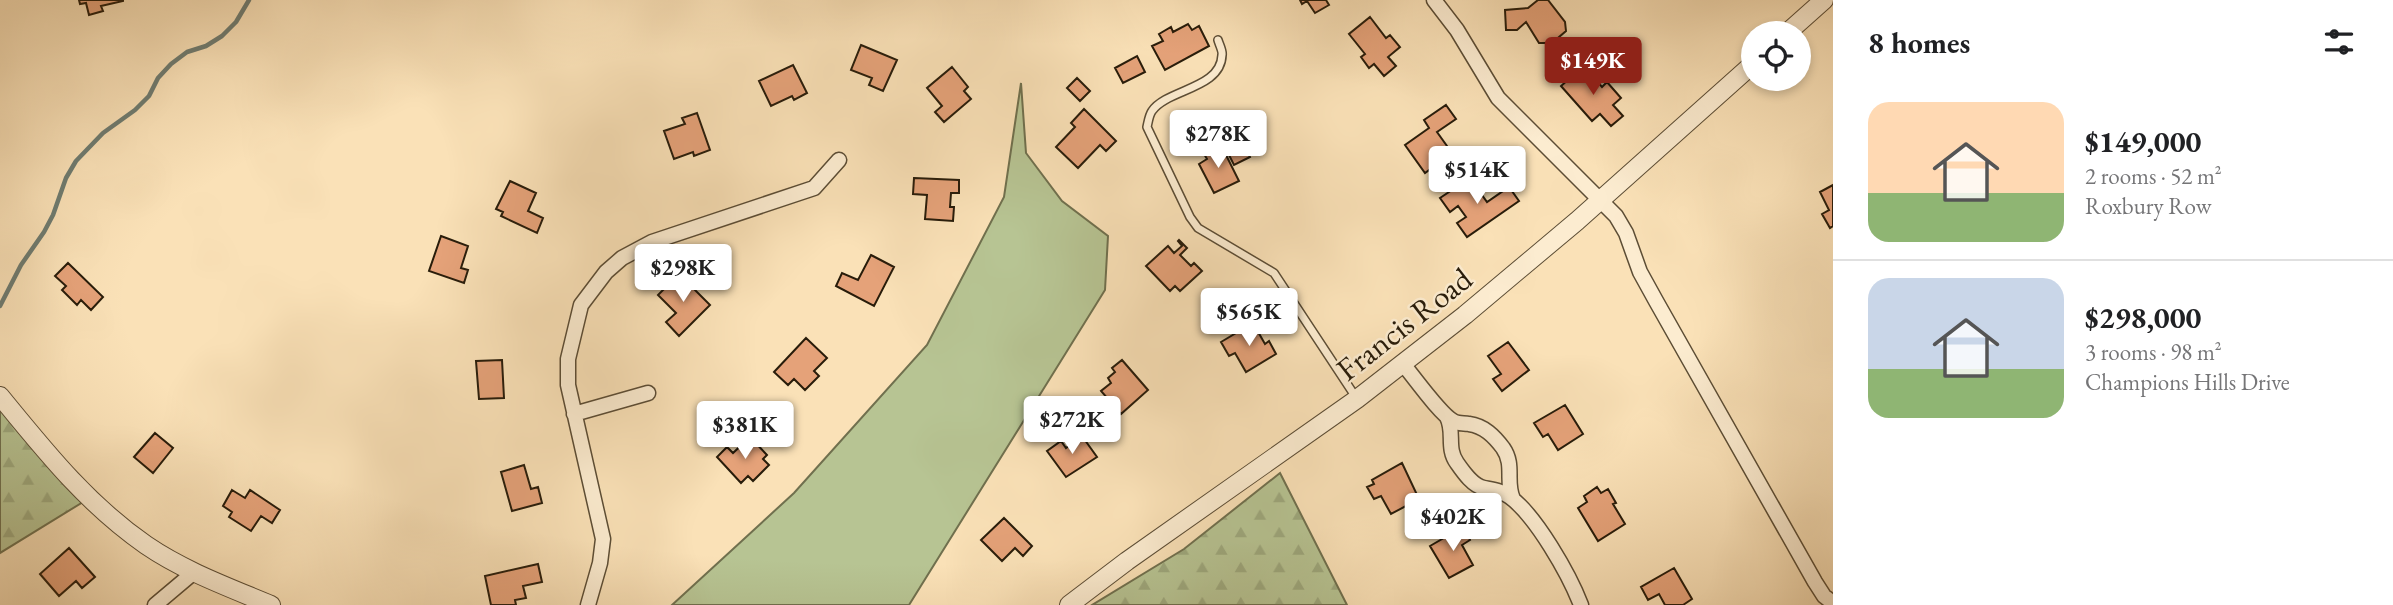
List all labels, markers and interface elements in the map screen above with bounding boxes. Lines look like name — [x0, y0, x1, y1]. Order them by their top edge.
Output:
map controls — [1741, 21, 1811, 91]
button: locate — [1741, 21, 1811, 91]
text: 8 homes — [1868, 23, 1970, 62]
icon: filters — [2320, 23, 2358, 61]
pin: $149K — [1544, 38, 1642, 97]
text: $149K — [1561, 45, 1625, 75]
pin: $278K — [1169, 110, 1267, 170]
text: $278K — [1186, 118, 1250, 148]
text: $149,000 — [2085, 122, 2201, 161]
icon: home — [1924, 130, 2008, 214]
pin: $514K — [1428, 146, 1526, 206]
text: $514K — [1445, 154, 1509, 184]
text: 2 rooms · 52 m² — [2085, 161, 2222, 191]
text: Roxbury Row — [2085, 191, 2211, 221]
pin: $298K — [634, 244, 732, 304]
text: $298K — [651, 252, 715, 282]
street label: Francis Road — [1328, 257, 1481, 390]
pin: $565K — [1200, 288, 1298, 348]
text: $565K — [1217, 296, 1281, 326]
text: $298,000 — [2085, 298, 2201, 337]
icon: home — [1924, 306, 2008, 390]
text: 3 rooms · 98 m² — [2085, 337, 2222, 367]
text: Champions Hills Drive — [2085, 367, 2290, 397]
pin: $272K — [1023, 396, 1121, 456]
pin: $381K — [696, 402, 794, 461]
text: $272K — [1040, 404, 1104, 434]
text: $381K — [713, 409, 777, 439]
pin: $402K — [1404, 494, 1502, 553]
text: $402K — [1421, 501, 1485, 531]

